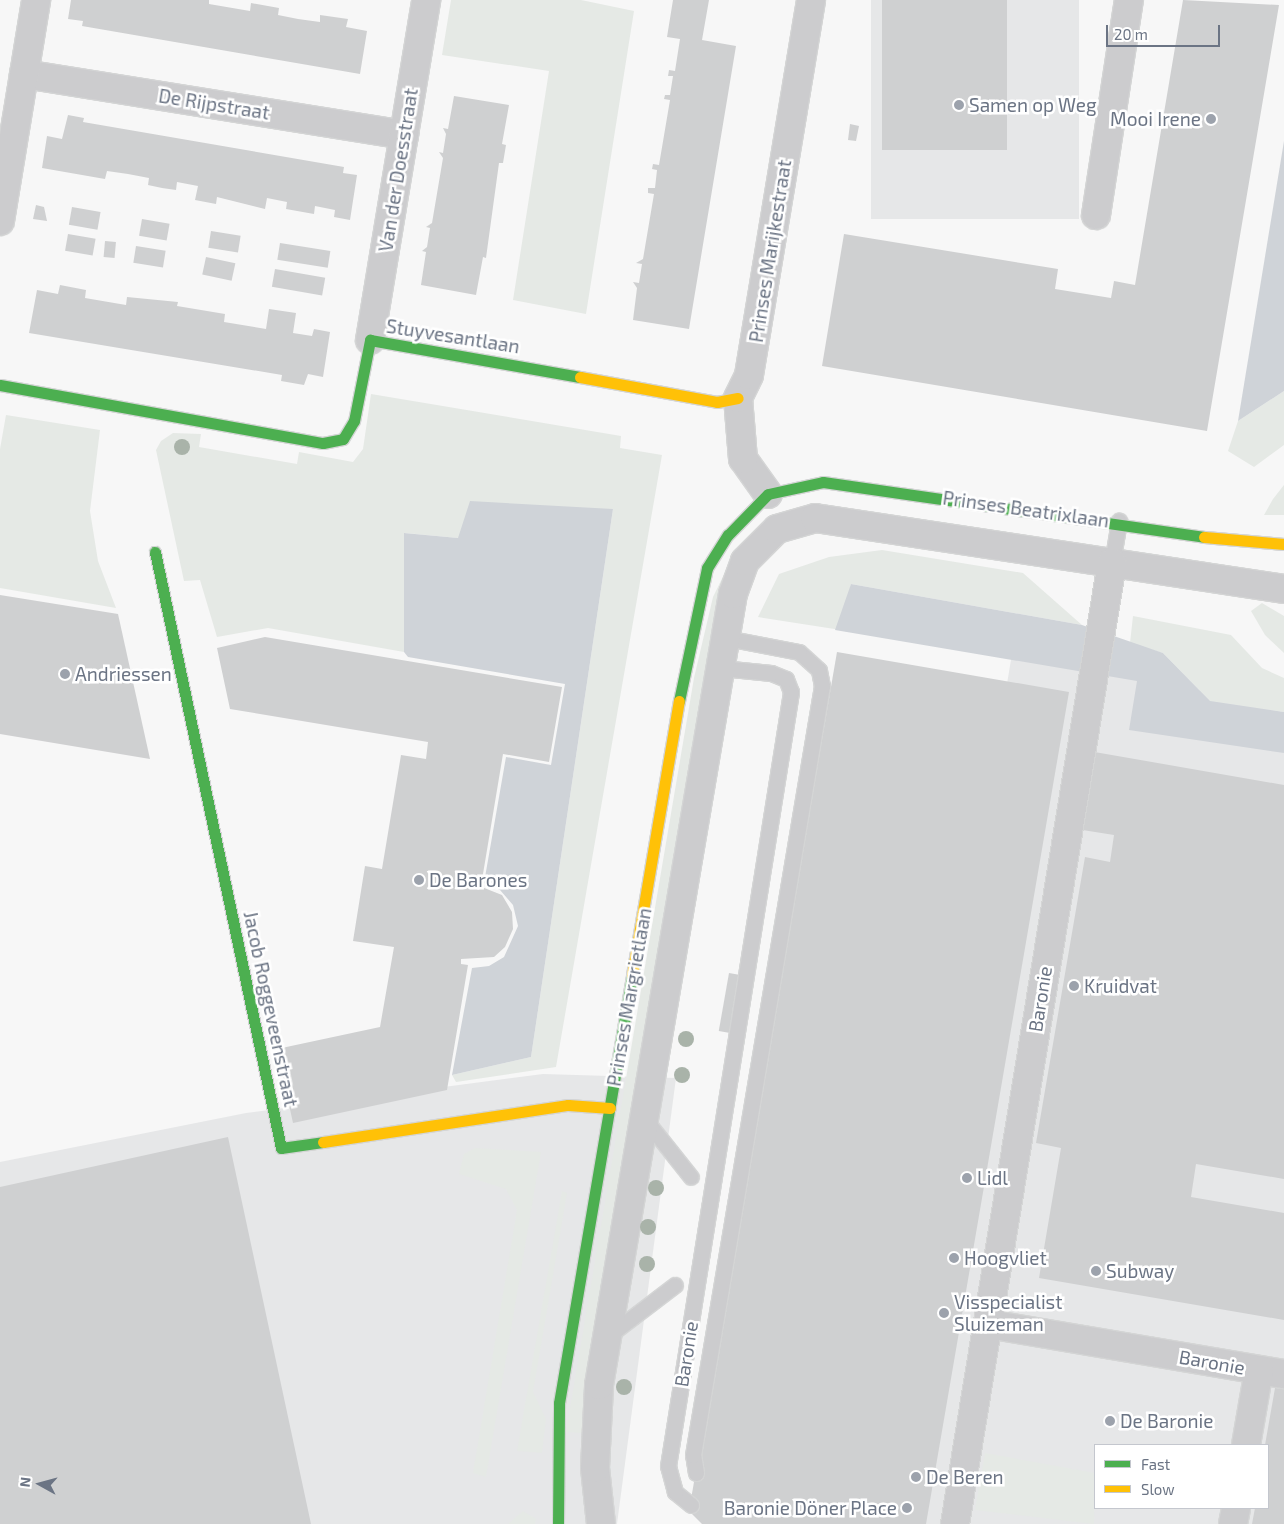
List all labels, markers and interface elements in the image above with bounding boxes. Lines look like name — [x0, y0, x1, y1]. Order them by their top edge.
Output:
scale bar — [1109, 15, 1223, 47]
text: 20 m — [1114, 25, 1148, 43]
street label: De Rijpstraat — [157, 84, 271, 124]
street label: Van der Doesstraat — [374, 86, 422, 254]
place label: Samen op Weg — [969, 94, 1097, 116]
marker: Samen op Weg — [953, 99, 965, 111]
place label: Mooi Irene — [1110, 108, 1201, 130]
marker: Mooi Irene — [1205, 113, 1217, 125]
street label: Prinses Marijkestraat — [744, 158, 796, 344]
street label: Stuyvesantlaan — [385, 314, 521, 358]
street label: Prinses Beatrixlaan — [941, 486, 1111, 532]
place label: Andriessen — [75, 663, 172, 685]
marker: Andriessen — [59, 668, 71, 680]
place label: De Barones — [429, 869, 527, 891]
marker: De Barones — [413, 874, 425, 886]
street label: Prinses Margrietlaan — [602, 906, 656, 1088]
street label: Jacob Roggeveenstraat — [239, 909, 303, 1109]
street label: Baronie — [1024, 964, 1056, 1034]
place label: Kruidvat — [1084, 975, 1157, 997]
marker: Kruidvat — [1068, 980, 1080, 992]
place label: Lidl — [977, 1167, 1008, 1189]
marker: Lidl — [961, 1172, 973, 1184]
place label: Hoogvliet — [964, 1247, 1047, 1269]
marker: Hoogvliet — [948, 1252, 960, 1264]
place label: Subway — [1106, 1260, 1174, 1282]
marker: Subway — [1090, 1265, 1102, 1277]
place label: Visspecialist Sluizeman — [954, 1291, 1062, 1335]
marker: Visspecialist Sluizeman — [938, 1307, 950, 1319]
street label: Baronie — [670, 1319, 702, 1389]
street label: Baronie — [1177, 1345, 1247, 1379]
place label: De Baronie — [1120, 1410, 1213, 1432]
marker: De Baronie — [1104, 1415, 1116, 1427]
legend — [1094, 1444, 1269, 1509]
text: Fast — [1141, 1455, 1170, 1473]
north arrow — [15, 1459, 65, 1509]
place label: De Beren — [926, 1466, 1004, 1488]
marker: De Beren — [910, 1471, 922, 1483]
text: N — [16, 1476, 34, 1488]
text: Slow — [1141, 1480, 1175, 1498]
place label: Baronie Döner Place — [723, 1497, 897, 1519]
marker: Baronie Döner Place — [901, 1502, 913, 1514]

